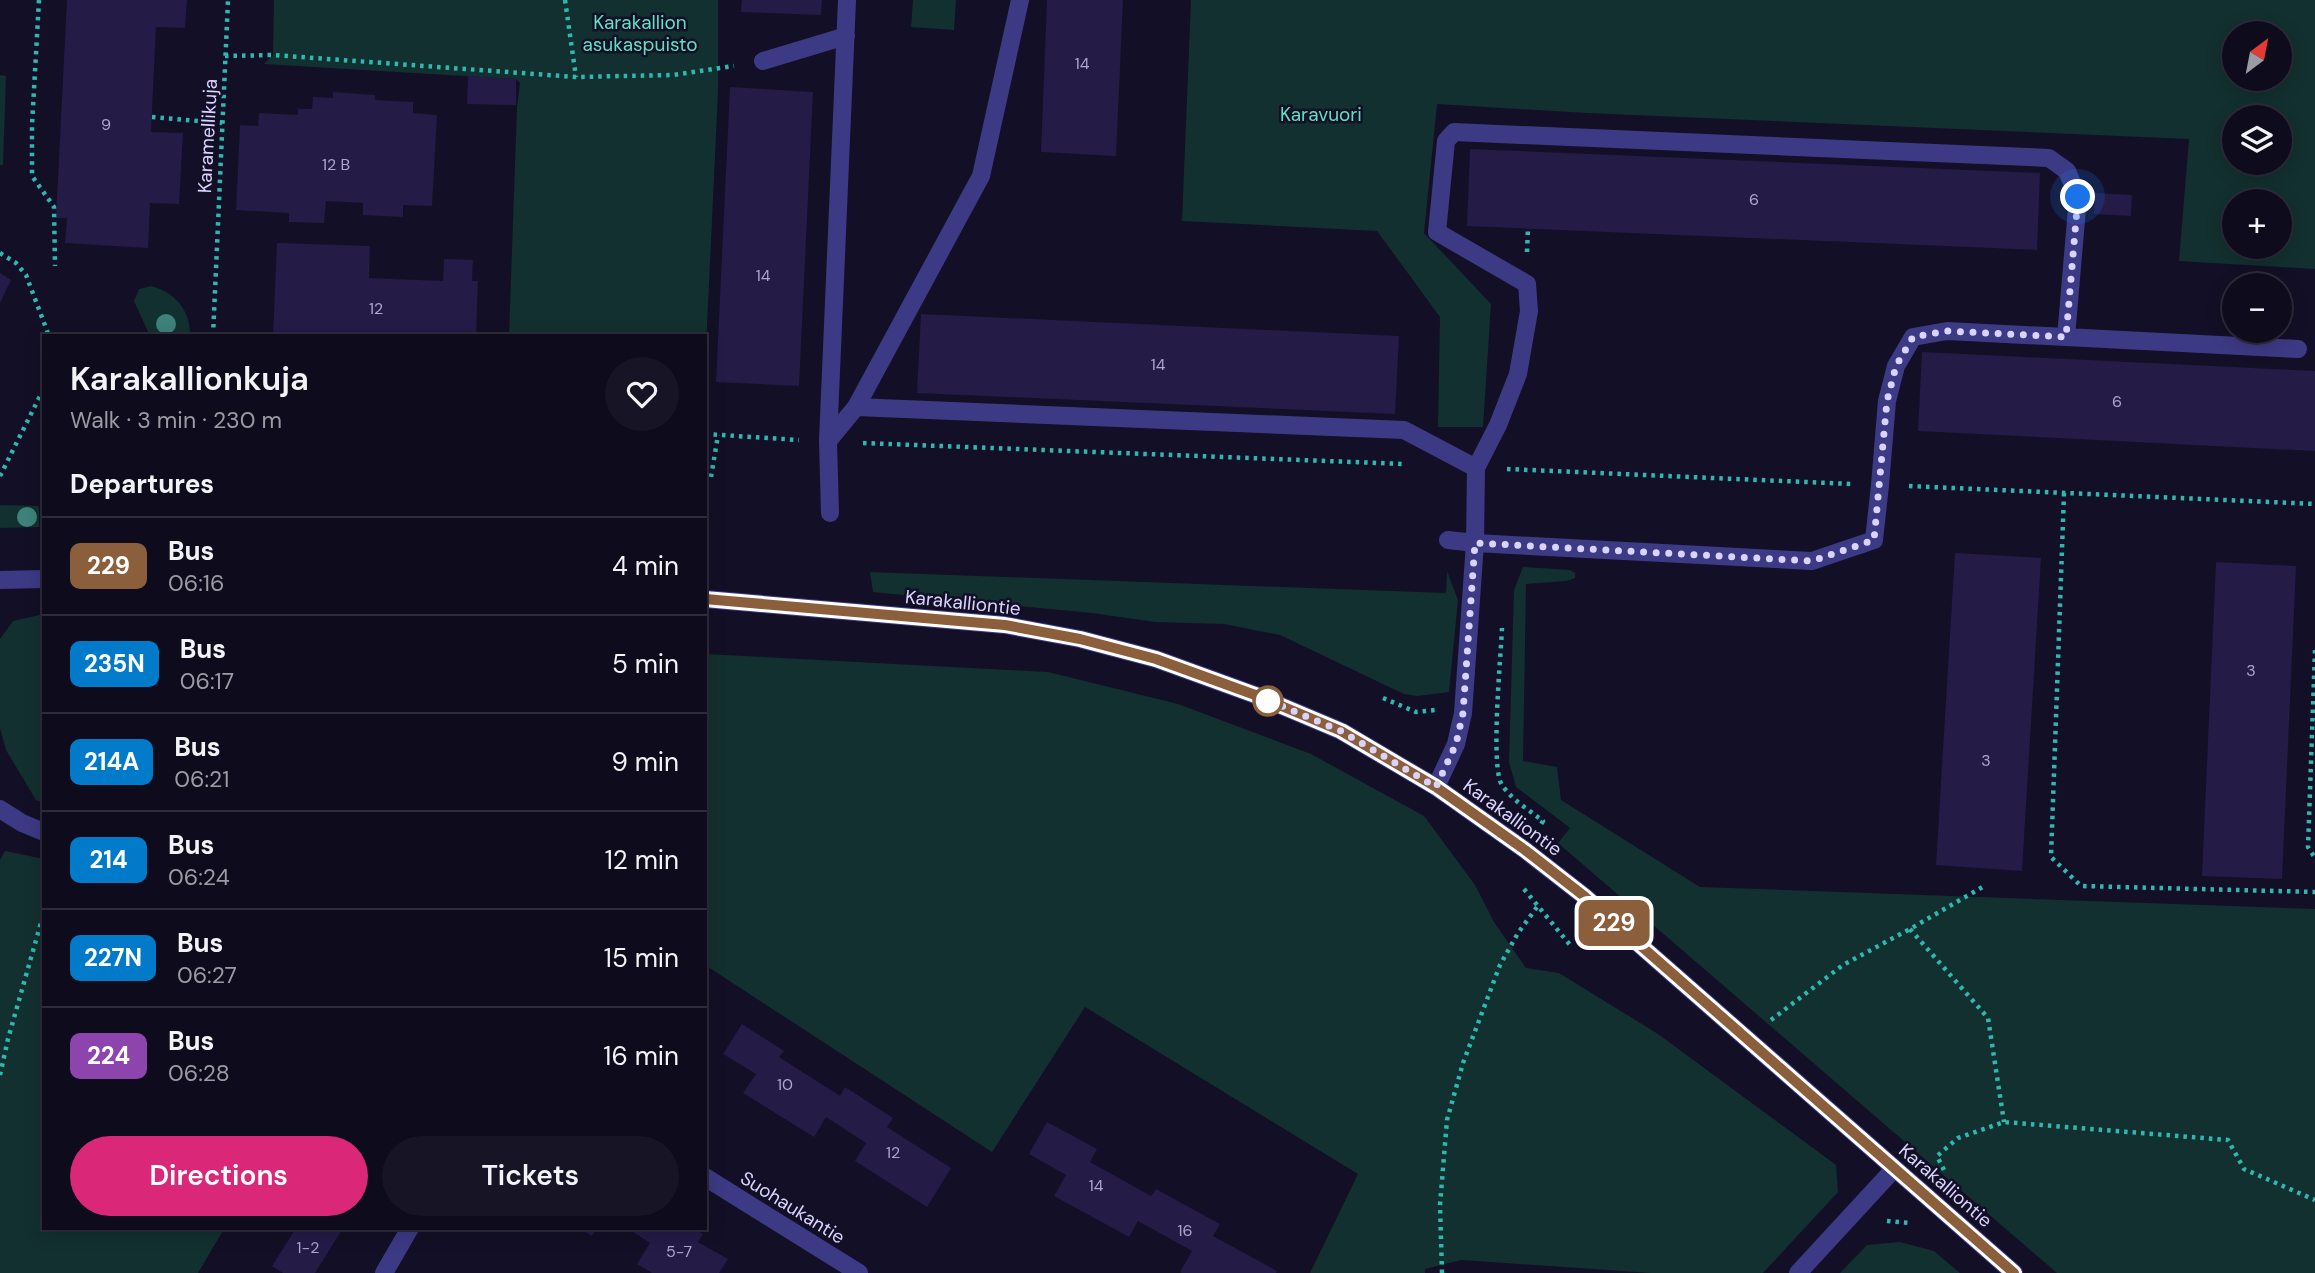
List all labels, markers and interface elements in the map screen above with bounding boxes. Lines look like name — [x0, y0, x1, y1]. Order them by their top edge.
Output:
park label: Karakallion asukaspuisto — [582, 10, 698, 57]
north arrow — [2222, 21, 2292, 91]
map controls — [2222, 21, 2292, 343]
house number: 14 — [1075, 53, 1090, 74]
street label: Karamellikuja — [192, 78, 223, 194]
park label: Karavuori — [1280, 102, 1362, 127]
button: layers — [2222, 105, 2292, 175]
house number: 9 — [101, 114, 111, 135]
house number: 12 B — [322, 154, 350, 175]
your location — [2060, 179, 2095, 214]
house number: 6 — [1749, 189, 1759, 210]
button: + — [2222, 189, 2292, 259]
house number: 14 — [756, 265, 771, 286]
button: − — [2222, 273, 2292, 343]
house number: 12 — [369, 298, 383, 319]
house number: 14 — [1151, 354, 1166, 375]
text: Karakallionkuja — [70, 357, 309, 400]
button: heart — [605, 357, 679, 431]
house number: 6 — [2112, 391, 2122, 412]
text: Walk · 3 min · 230 m — [70, 405, 282, 435]
text: Departures — [70, 467, 214, 501]
text: Bus — [168, 534, 214, 568]
text: 4 min — [612, 549, 679, 583]
text: 229 — [87, 550, 130, 581]
text: 06:16 — [168, 568, 224, 598]
street label: Karakalliontie — [904, 584, 1022, 621]
text: Bus — [180, 632, 226, 666]
text: 5 min — [612, 647, 679, 681]
text: 235N — [84, 648, 145, 679]
house number: 3 — [2246, 660, 2256, 681]
text: 06:17 — [180, 666, 234, 696]
unlabelled marker — [1253, 686, 1283, 716]
text: Bus — [174, 730, 221, 764]
text: 9 min — [611, 745, 679, 779]
text: 214A — [84, 746, 139, 777]
house number: 3 — [1981, 750, 1991, 771]
text: 06:21 — [174, 764, 229, 794]
street label: Karakalliontie — [1458, 773, 1567, 862]
text: Bus — [168, 828, 214, 862]
text: 12 min — [605, 843, 679, 877]
text: 214 — [89, 844, 128, 875]
text: 06:24 — [168, 862, 230, 892]
line badge: 229 — [1574, 900, 1654, 946]
text: 229 — [1593, 907, 1635, 938]
text: Bus — [177, 926, 223, 960]
text: 15 min — [604, 941, 679, 975]
text: 227N — [84, 942, 142, 973]
text: 06:27 — [177, 960, 237, 990]
text: Bus — [168, 1024, 214, 1058]
text: 16 min — [603, 1039, 679, 1073]
text: 224 — [87, 1040, 130, 1071]
text: 06:28 — [168, 1058, 230, 1088]
house number: 10 — [777, 1074, 793, 1095]
button: Directions — [70, 1136, 368, 1216]
button: Tickets — [382, 1136, 679, 1216]
street label: Karakalliontie — [1894, 1138, 1998, 1233]
house number: 12 — [886, 1142, 900, 1163]
street label: Suohaukantie — [736, 1165, 850, 1250]
house number: 14 — [1089, 1175, 1104, 1196]
house number: 16 — [1177, 1220, 1193, 1241]
house number: 1-2 — [297, 1237, 319, 1258]
house number: 5-7 — [666, 1241, 692, 1262]

